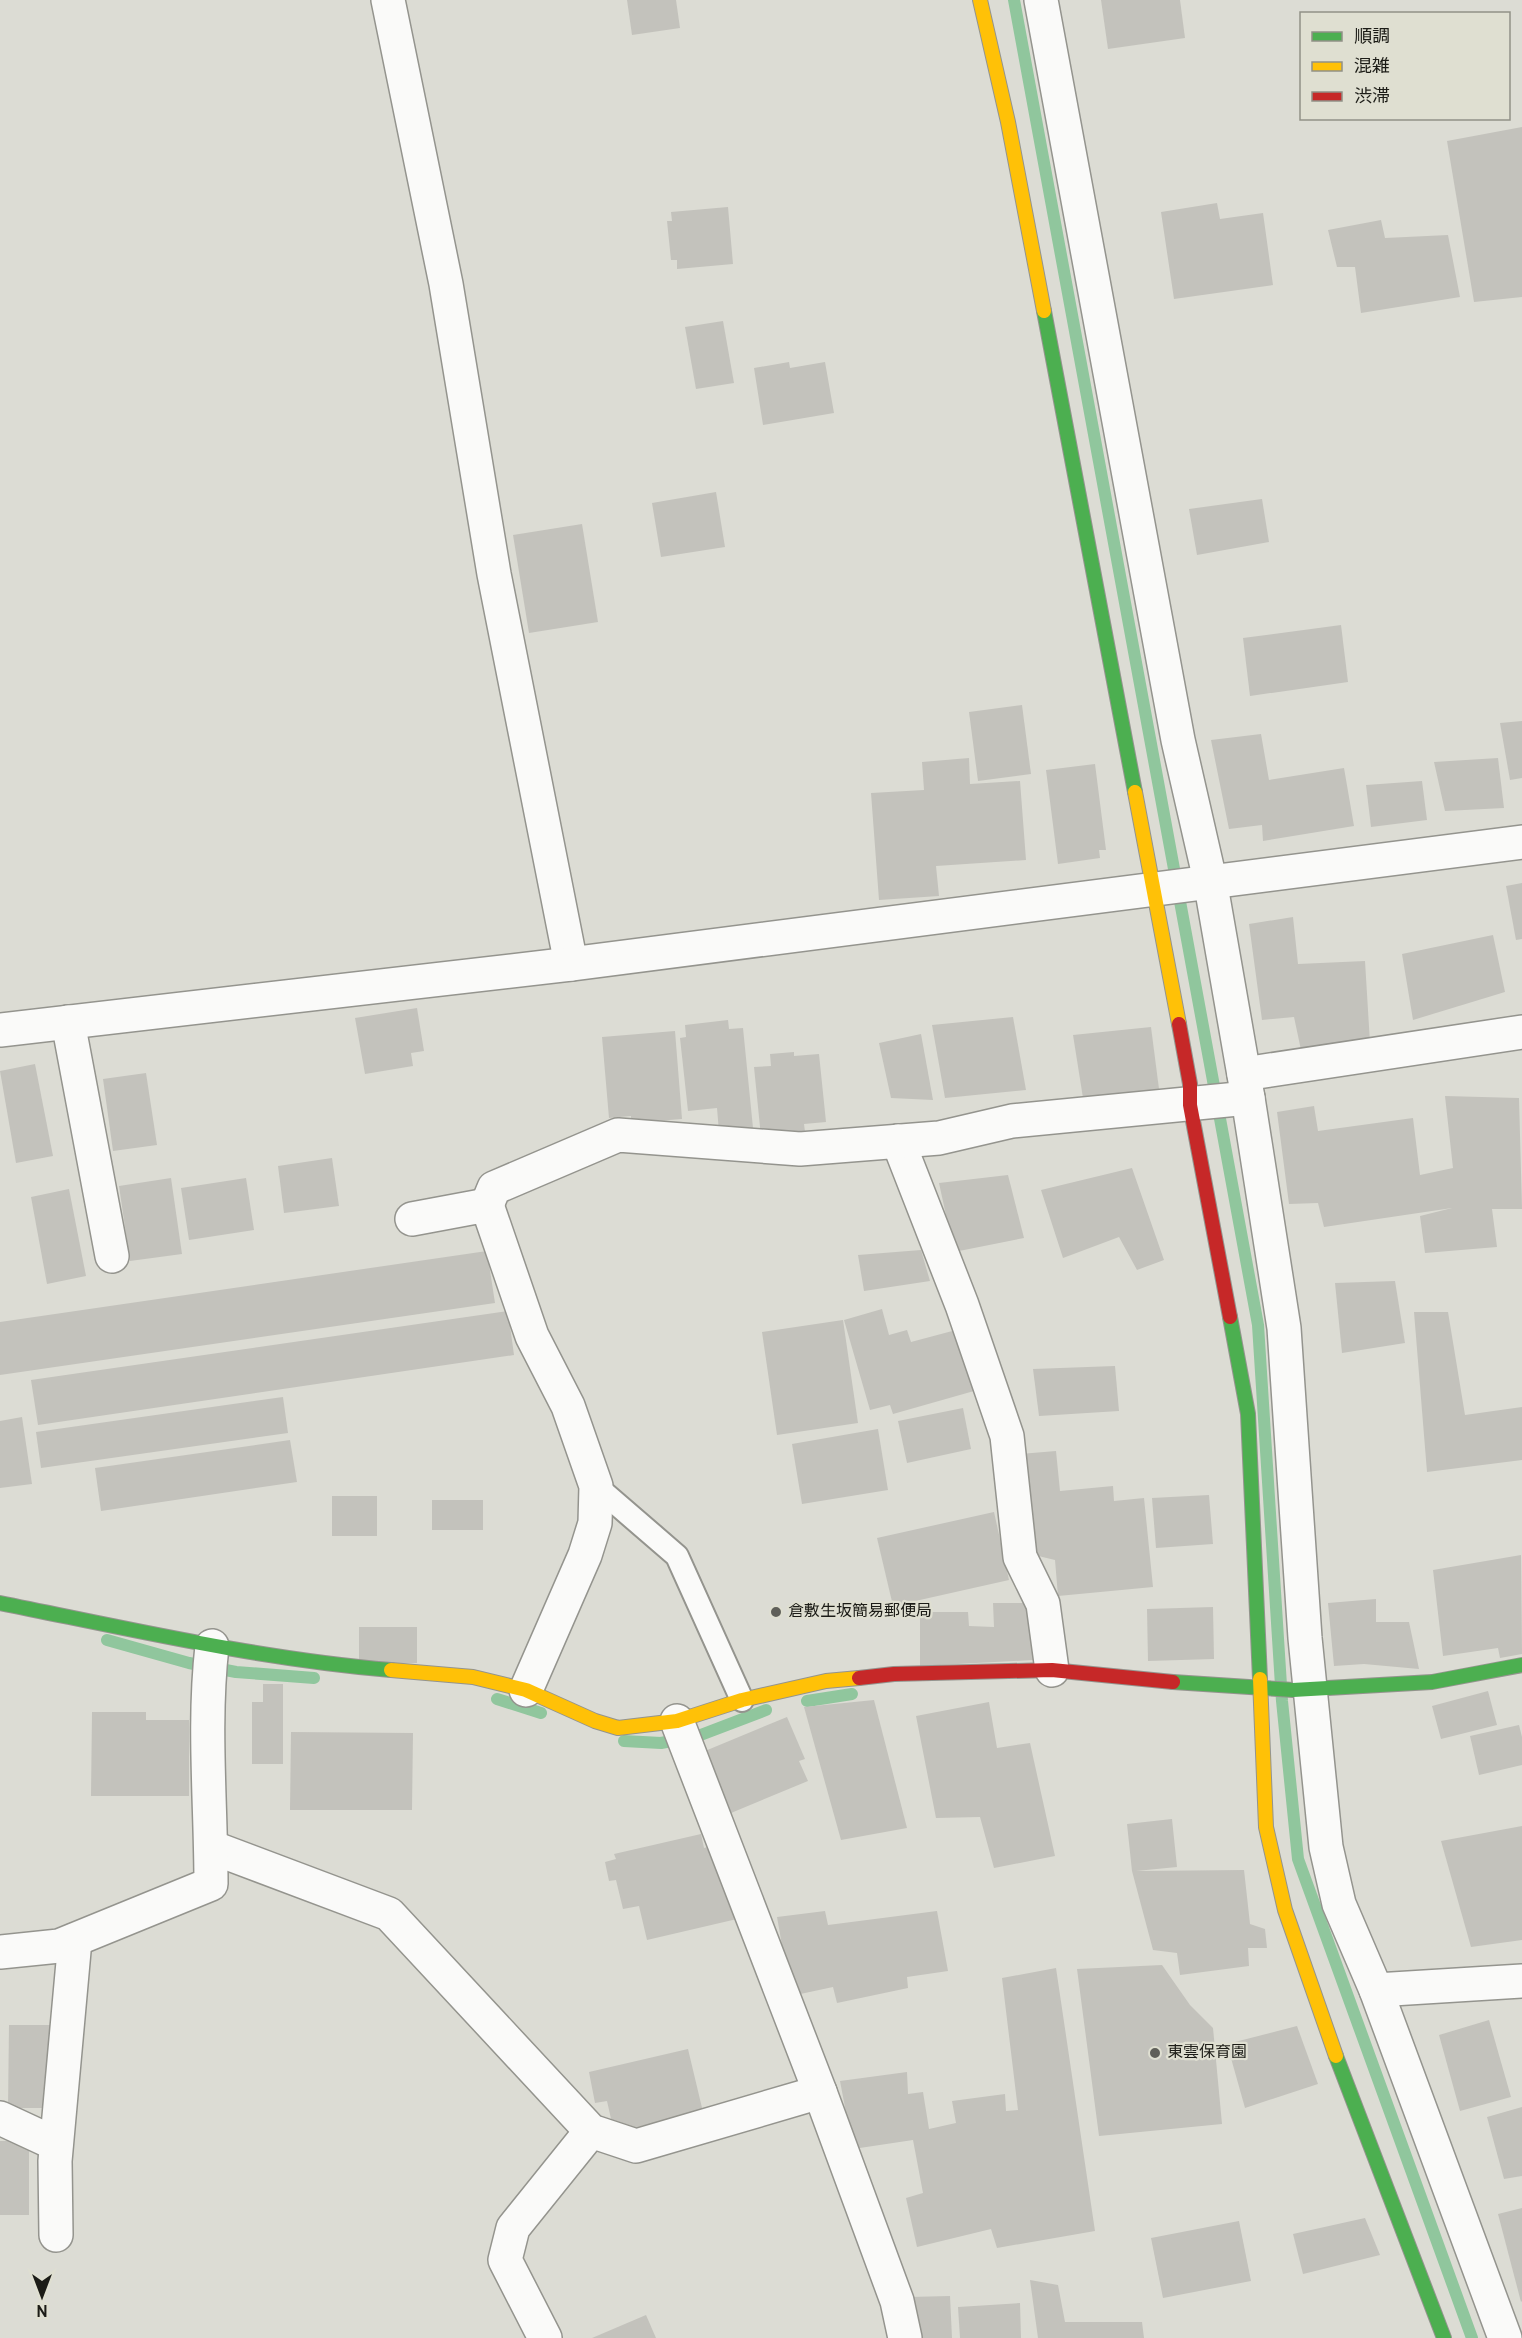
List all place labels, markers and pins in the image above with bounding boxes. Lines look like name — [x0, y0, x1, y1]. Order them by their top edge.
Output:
place label: 倉敷生坂簡易郵便局 — [788, 1602, 932, 1622]
marker: 倉敷生坂簡易郵便局 — [769, 1605, 783, 1619]
place label: 東雲保育園 — [1167, 2043, 1247, 2063]
marker: 東雲保育園 — [1148, 2046, 1162, 2060]

